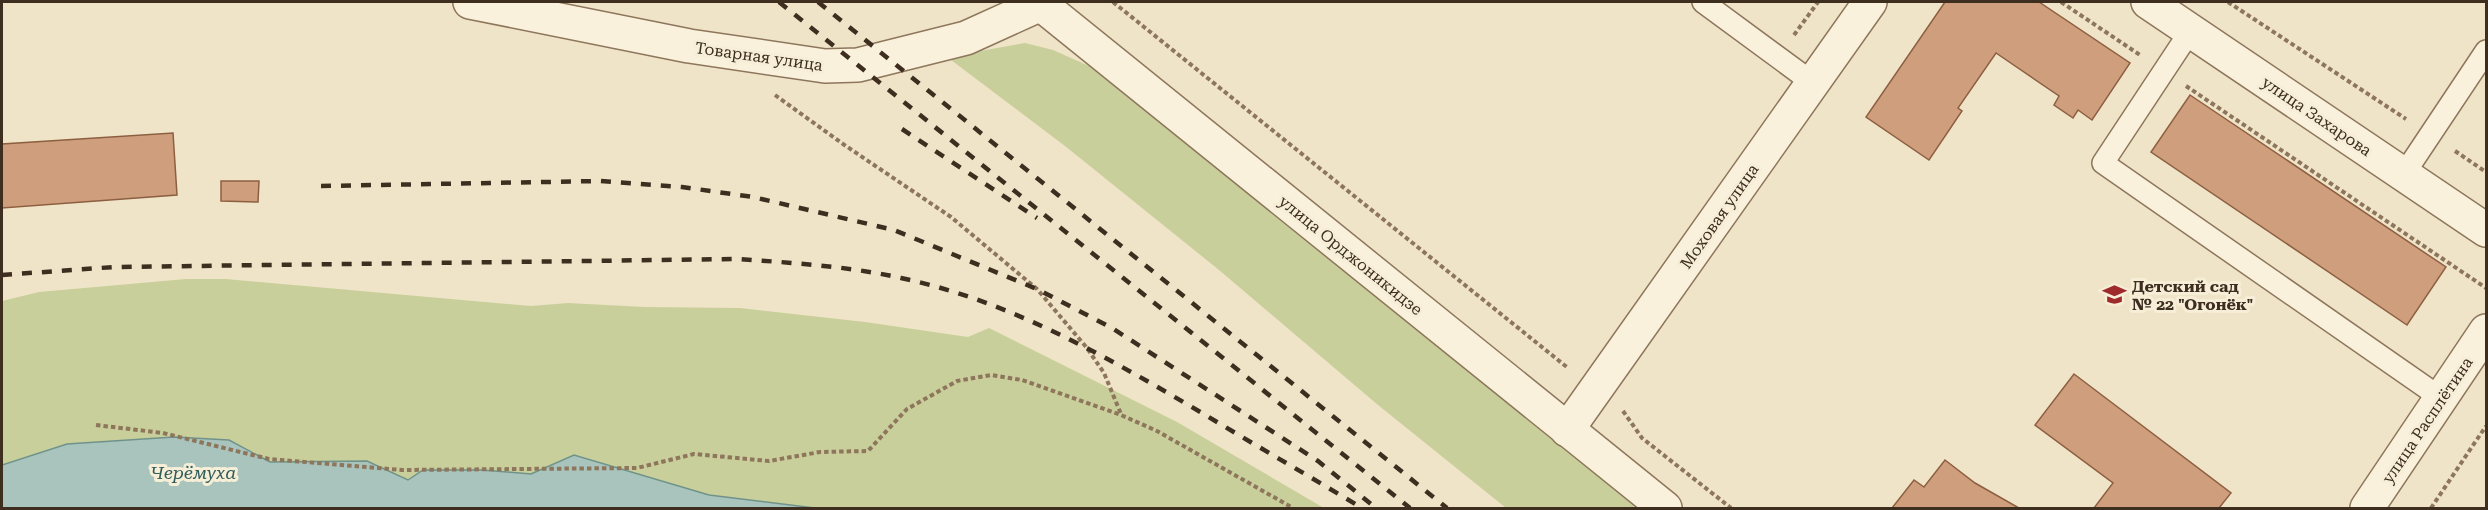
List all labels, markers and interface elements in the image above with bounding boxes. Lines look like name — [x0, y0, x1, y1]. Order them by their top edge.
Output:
street label: Товарная улица — [694, 38, 824, 75]
street label: улица Захарова — [2258, 73, 2375, 160]
street label: Моховая улица — [1676, 160, 1763, 272]
street label: улица Орджоникидзе — [1275, 192, 1426, 319]
place label: Детский сад № 22 "Огонёк" — [2132, 277, 2253, 314]
school or university icon: Детский сад № 22 "Огонёк" — [2101, 282, 2127, 308]
street label: улица Расплётина — [2378, 353, 2477, 487]
water label: Черёмуха — [150, 462, 236, 483]

